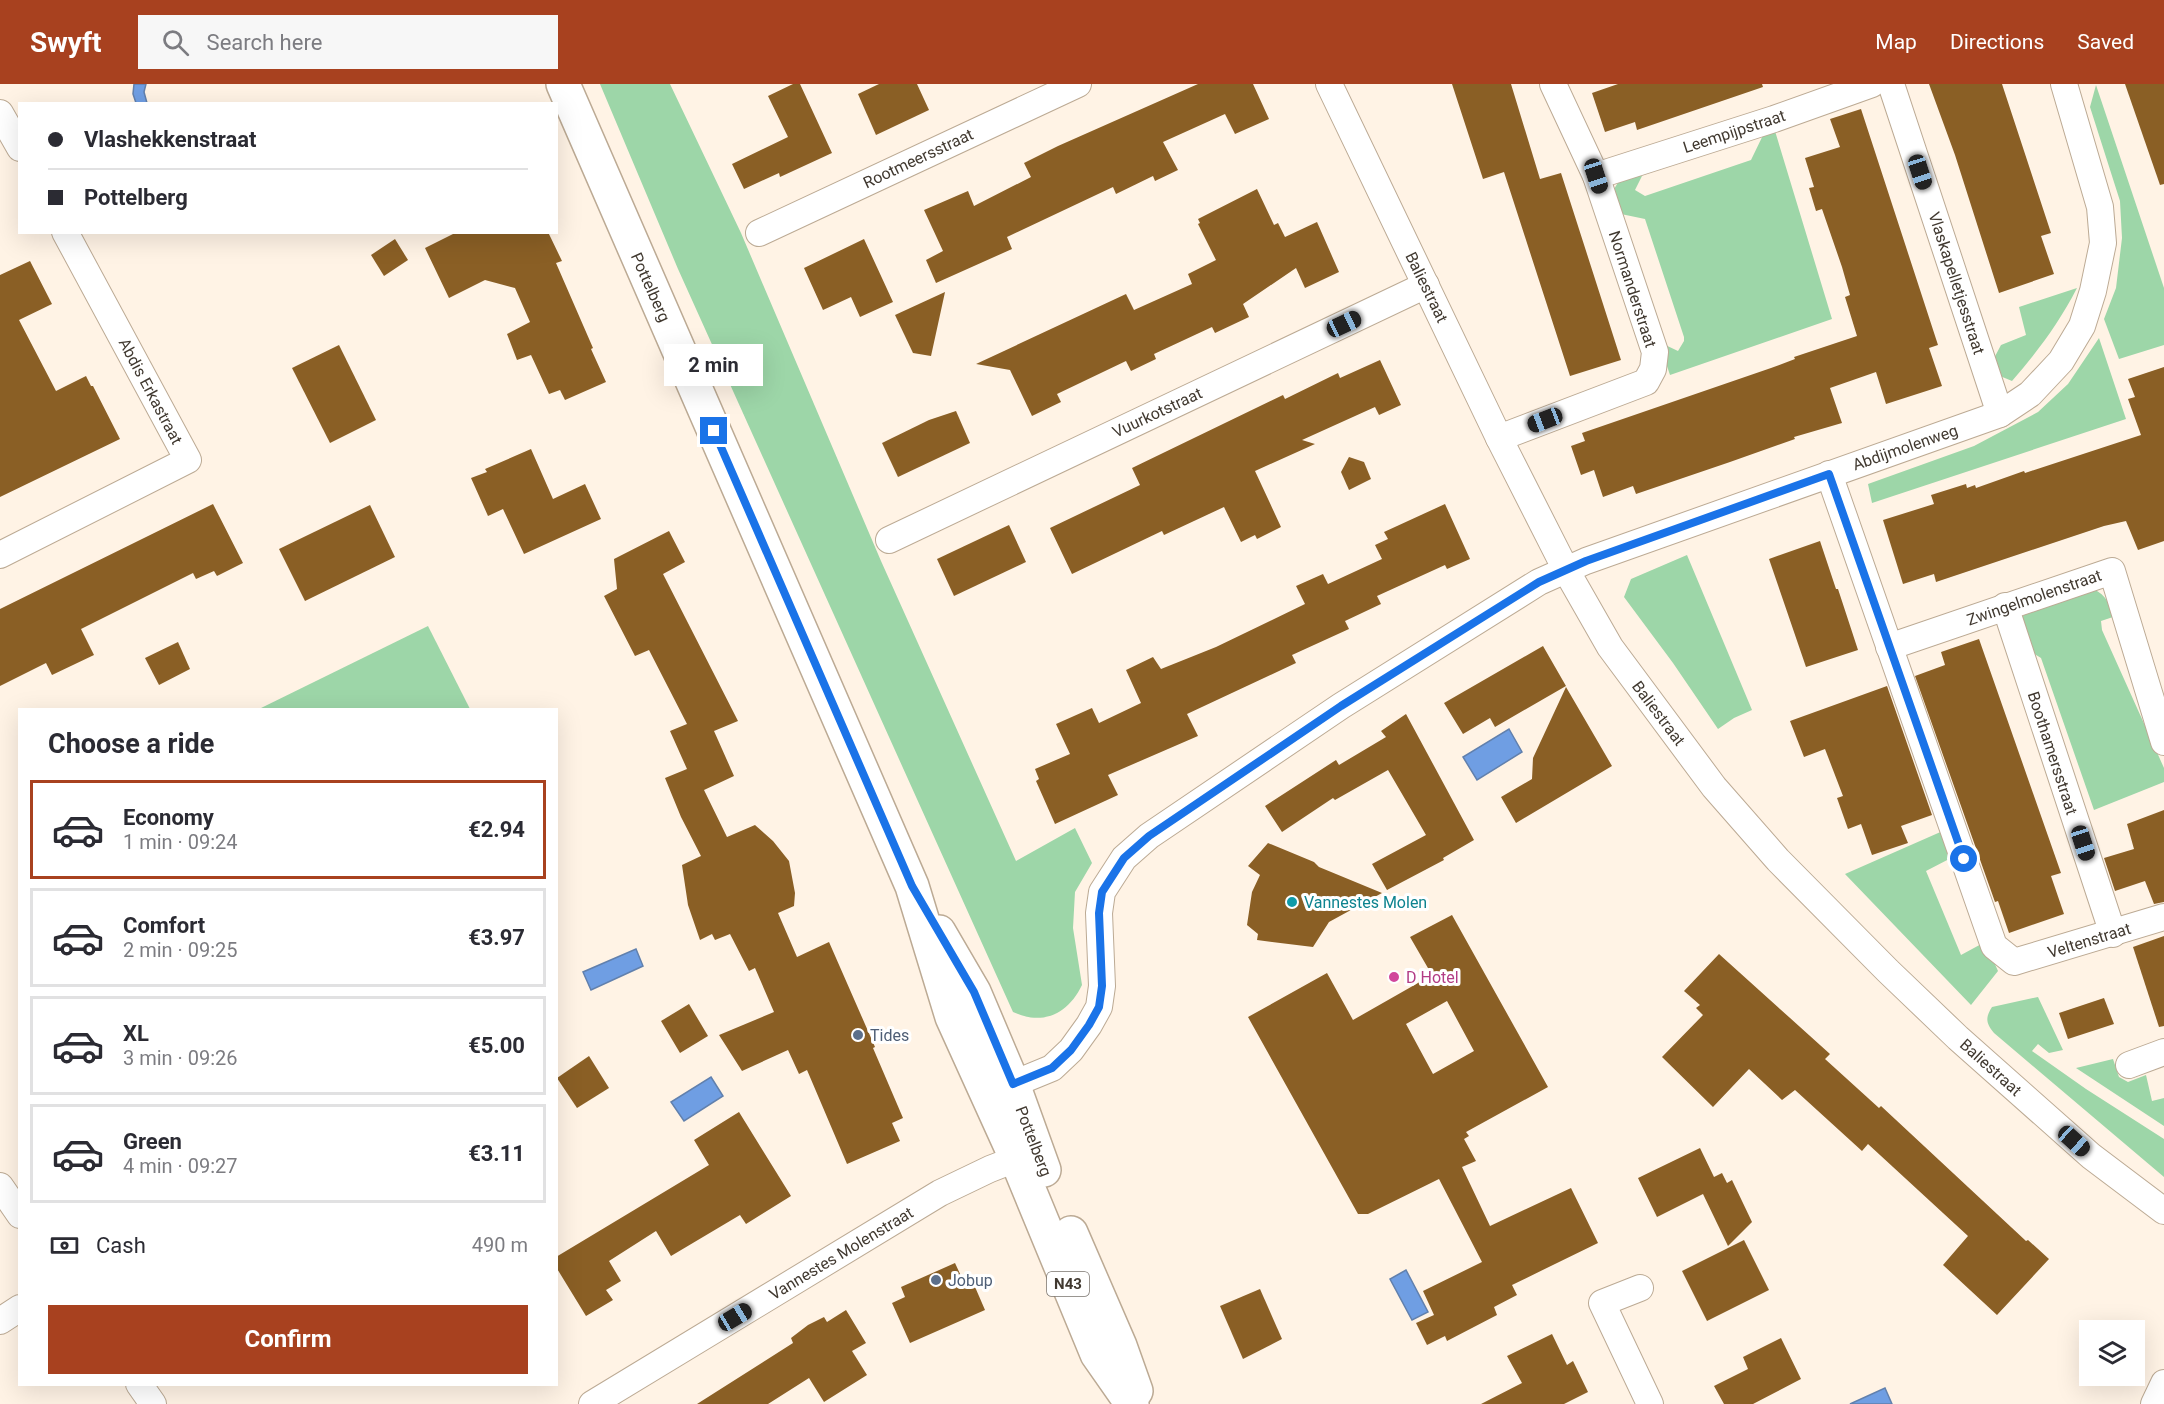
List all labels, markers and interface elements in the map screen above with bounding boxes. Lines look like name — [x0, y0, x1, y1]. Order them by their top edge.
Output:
search box — [138, 15, 558, 69]
text: Swyft — [30, 26, 102, 59]
icon: search — [159, 26, 192, 59]
text: Search here — [207, 30, 322, 55]
text: Map — [1875, 30, 1917, 54]
text: Directions — [1950, 30, 2044, 54]
text: Saved — [2077, 30, 2134, 54]
street label: Leempijpstraat — [1681, 106, 1788, 157]
street label: Rootmeersstraat — [860, 125, 976, 192]
text: Vlashekkenstraat — [84, 127, 256, 152]
car — [1906, 152, 1934, 192]
car — [1582, 156, 1610, 196]
text: Pottelberg — [84, 185, 188, 210]
street label: Vlaskapelletjesstraat — [1925, 210, 1989, 357]
street label: Normanderstraat — [1605, 228, 1660, 350]
street label: Baliestraat — [1401, 249, 1452, 326]
street label: Pottelberg — [627, 250, 674, 325]
car — [1324, 308, 1364, 340]
street label: Abdis Erkastraat — [115, 335, 186, 447]
callout: 2 min — [664, 344, 764, 386]
text: 2 min — [688, 353, 739, 377]
street label: Vuurkotstraat — [1109, 383, 1205, 442]
car — [1525, 405, 1565, 435]
route end — [700, 417, 727, 444]
street label: Abdijmolenweg — [1850, 421, 1960, 474]
street label: Zwingelmolenstraat — [1964, 566, 2104, 629]
street label: Baliestraat — [1628, 677, 1689, 749]
street label: Boothamersstraat — [2024, 689, 2081, 817]
text: Choose a ride — [48, 728, 214, 760]
icon: car — [51, 803, 105, 857]
text: Economy — [123, 805, 214, 830]
text: €2.94 — [468, 817, 525, 842]
car — [2069, 823, 2097, 863]
text: 1 min · 09:24 — [123, 830, 238, 854]
route start — [1950, 845, 1977, 872]
place label: Vannestes Molen — [1304, 893, 1427, 912]
marker: Vannestes Molen — [1285, 895, 1299, 909]
icon: car — [51, 911, 105, 965]
text: Comfort — [123, 913, 205, 938]
street label: Veltenstraat — [2045, 919, 2133, 962]
text: €3.97 — [468, 925, 525, 950]
text: 2 min · 09:25 — [123, 938, 238, 962]
place label: D Hotel — [1406, 968, 1459, 987]
marker: D Hotel — [1387, 970, 1401, 984]
icon: car — [51, 1019, 105, 1073]
text: XL — [123, 1021, 149, 1046]
place label: Tides — [870, 1026, 909, 1045]
marker: Tides — [851, 1028, 865, 1042]
text: €5.00 — [468, 1033, 525, 1058]
street label: Baliestraat — [1956, 1035, 2025, 1100]
text: 3 min · 09:26 — [123, 1046, 238, 1070]
street label: Pottelberg — [1011, 1103, 1056, 1179]
car — [2055, 1122, 2093, 1160]
icon: car — [51, 1127, 105, 1181]
text: Green — [123, 1129, 182, 1154]
text: €3.11 — [468, 1141, 525, 1166]
text: 4 min · 09:27 — [123, 1154, 238, 1178]
street label: Vannestes Molenstraat — [766, 1203, 917, 1304]
icon: cash — [48, 1229, 81, 1262]
text: Cash — [96, 1233, 146, 1258]
text: 490 m — [472, 1233, 528, 1257]
place label: Jobup — [948, 1271, 993, 1290]
road number: N43 — [1047, 1272, 1089, 1296]
marker: Jobup — [929, 1273, 943, 1287]
car — [715, 1300, 755, 1334]
button: Confirm — [48, 1305, 528, 1374]
map controls — [2079, 1320, 2145, 1386]
button: layers — [2079, 1320, 2145, 1386]

